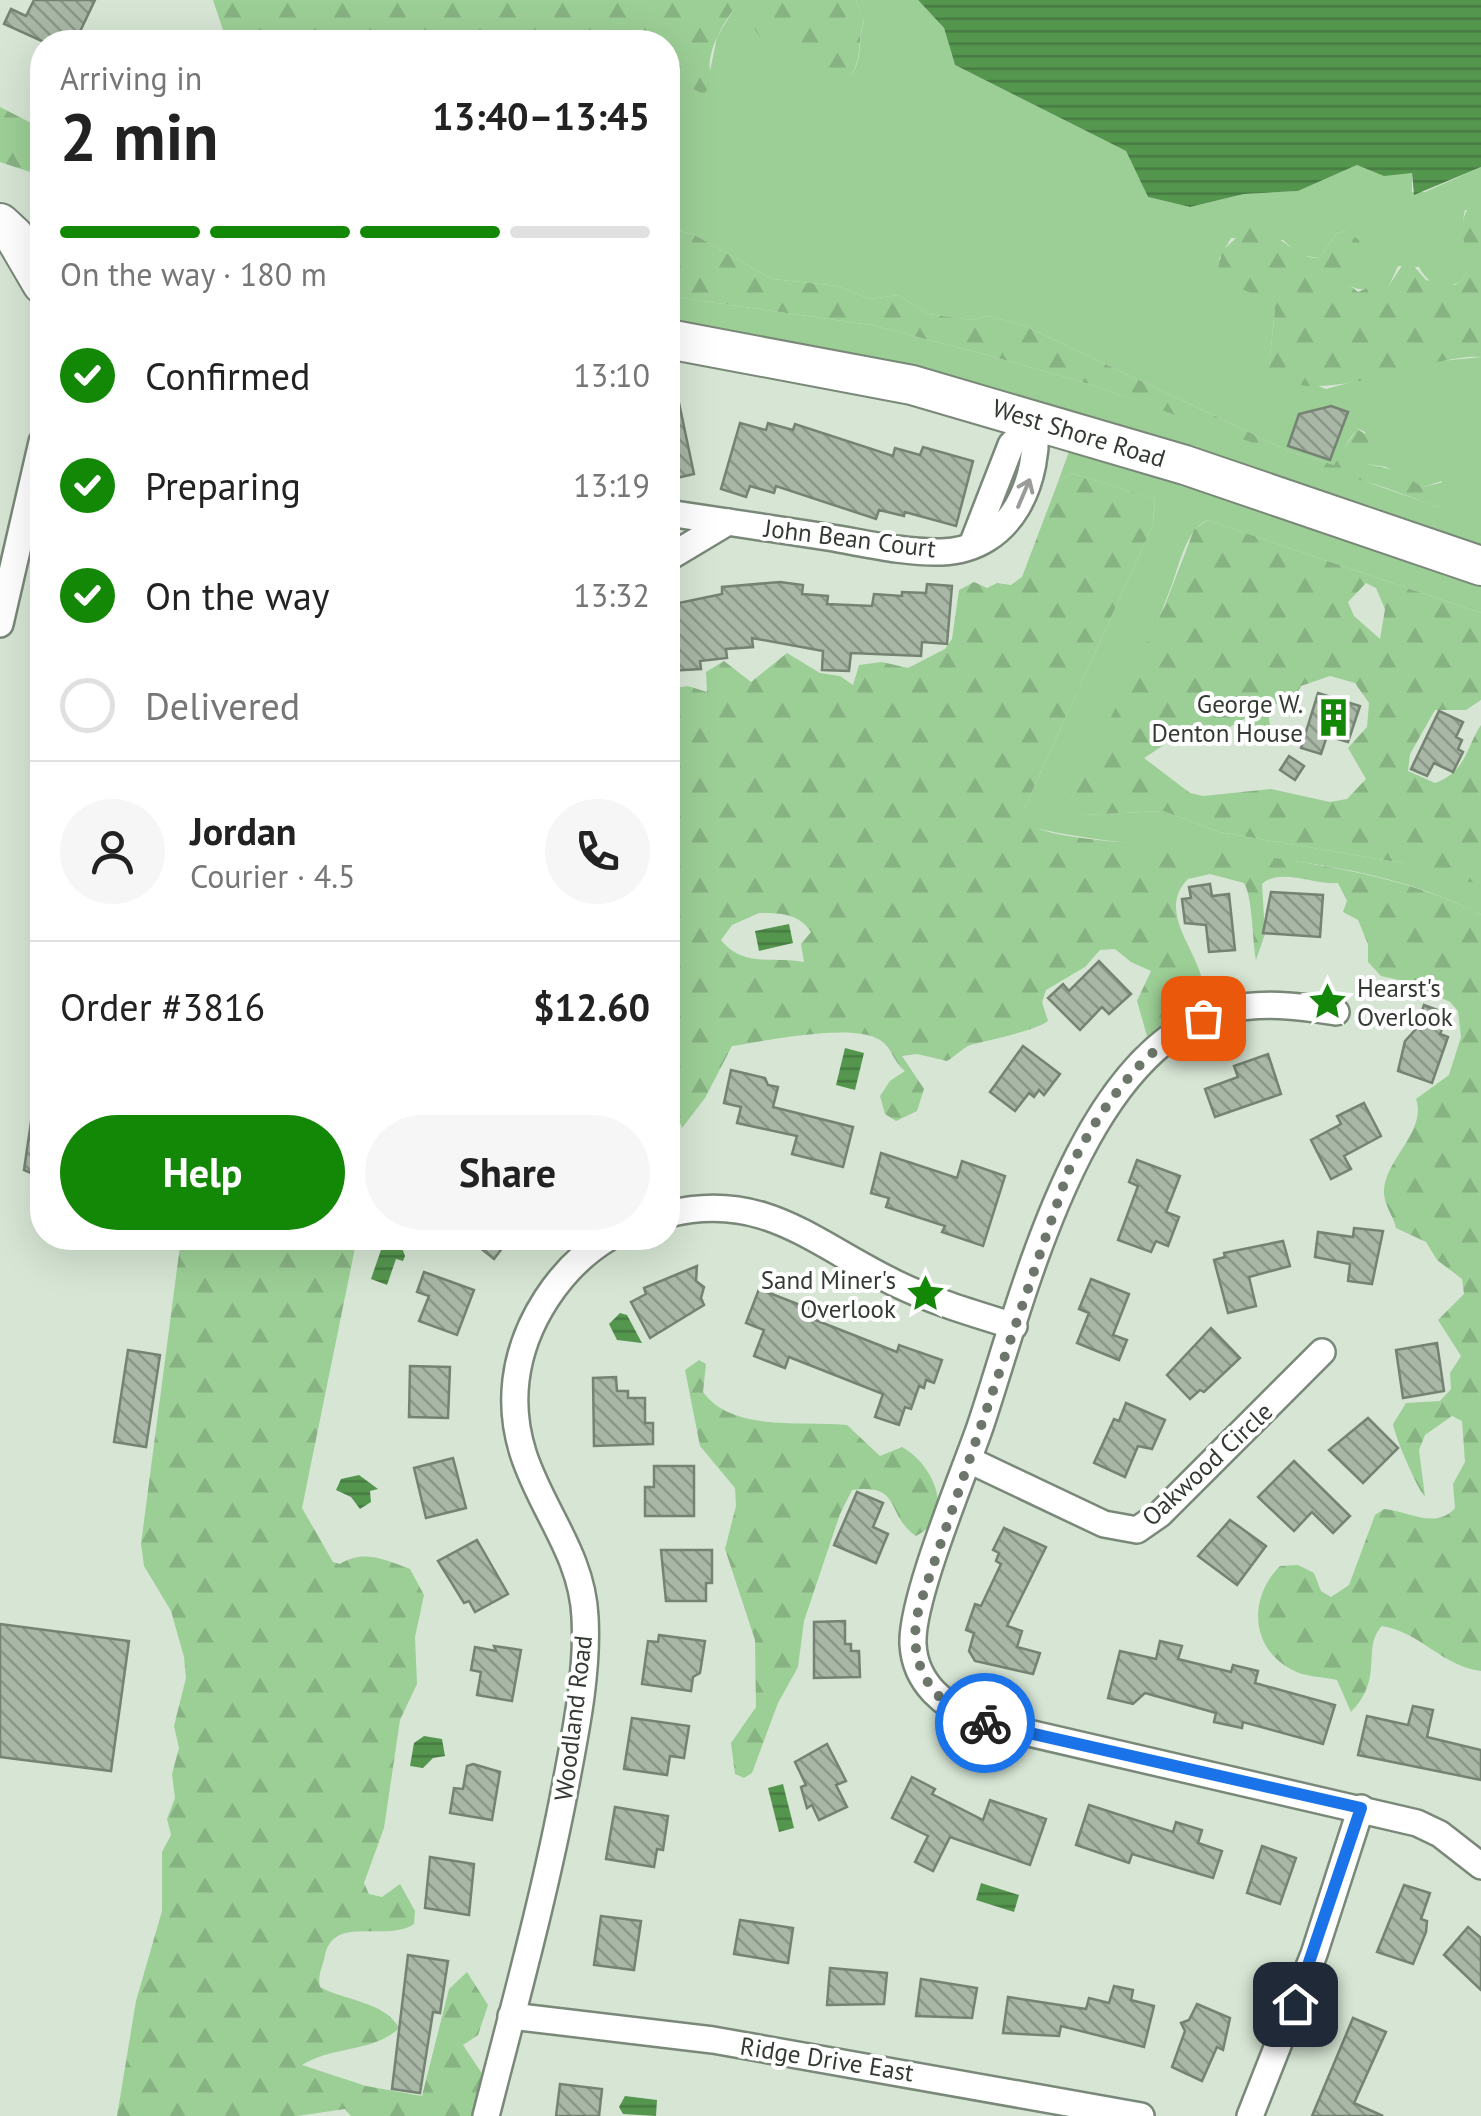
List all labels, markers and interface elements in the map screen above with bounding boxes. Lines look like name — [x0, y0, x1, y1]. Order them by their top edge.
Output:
text: Arriving in — [60, 57, 202, 99]
text: 13:40–13:45 — [432, 91, 650, 140]
text: 2 min — [60, 94, 219, 178]
text: On the way · 180 m — [60, 253, 327, 295]
icon: check — [60, 348, 115, 403]
text: Confirmed — [145, 351, 311, 400]
text: 13:10 — [573, 354, 650, 396]
street label: West Shore Road — [989, 392, 1169, 474]
icon: check — [60, 458, 115, 513]
text: Preparing — [145, 461, 301, 510]
text: 13:19 — [573, 464, 650, 506]
one-way arrow — [1016, 478, 1034, 509]
street label: John Bean Court — [761, 511, 938, 564]
icon: check — [60, 568, 115, 623]
text: On the way — [145, 571, 330, 620]
text: 13:32 — [573, 574, 650, 616]
text: Delivered — [145, 681, 300, 730]
place label: George W. Denton House — [1151, 688, 1303, 749]
building icon: George W. Denton House — [1312, 697, 1354, 739]
button: person — [60, 799, 165, 904]
button: phone — [545, 799, 650, 904]
text: Jordan — [190, 806, 296, 855]
text: Courier · 4.5 — [190, 855, 356, 897]
place label: Hearst's Overlook — [1357, 972, 1453, 1033]
pin — [1161, 976, 1246, 1061]
place icon: Hearst's Overlook — [1306, 981, 1348, 1023]
text: Order #3816 — [60, 982, 265, 1031]
text: $12.60 — [533, 982, 650, 1031]
icon: bag — [1176, 991, 1231, 1046]
button: Help — [60, 1115, 345, 1230]
button: Share — [365, 1115, 650, 1230]
place label: Sand Miner's Overlook — [761, 1264, 896, 1325]
place icon: Sand Miner's Overlook — [905, 1273, 947, 1315]
street label: Oakwood Circle — [1135, 1395, 1279, 1533]
street label: Woodland Road — [547, 1634, 599, 1802]
courier — [935, 1673, 1035, 1773]
icon: bike — [958, 1696, 1013, 1751]
pin — [1253, 1962, 1338, 2047]
icon: home — [1268, 1977, 1323, 2032]
street label: Ridge Drive East — [738, 2029, 917, 2089]

